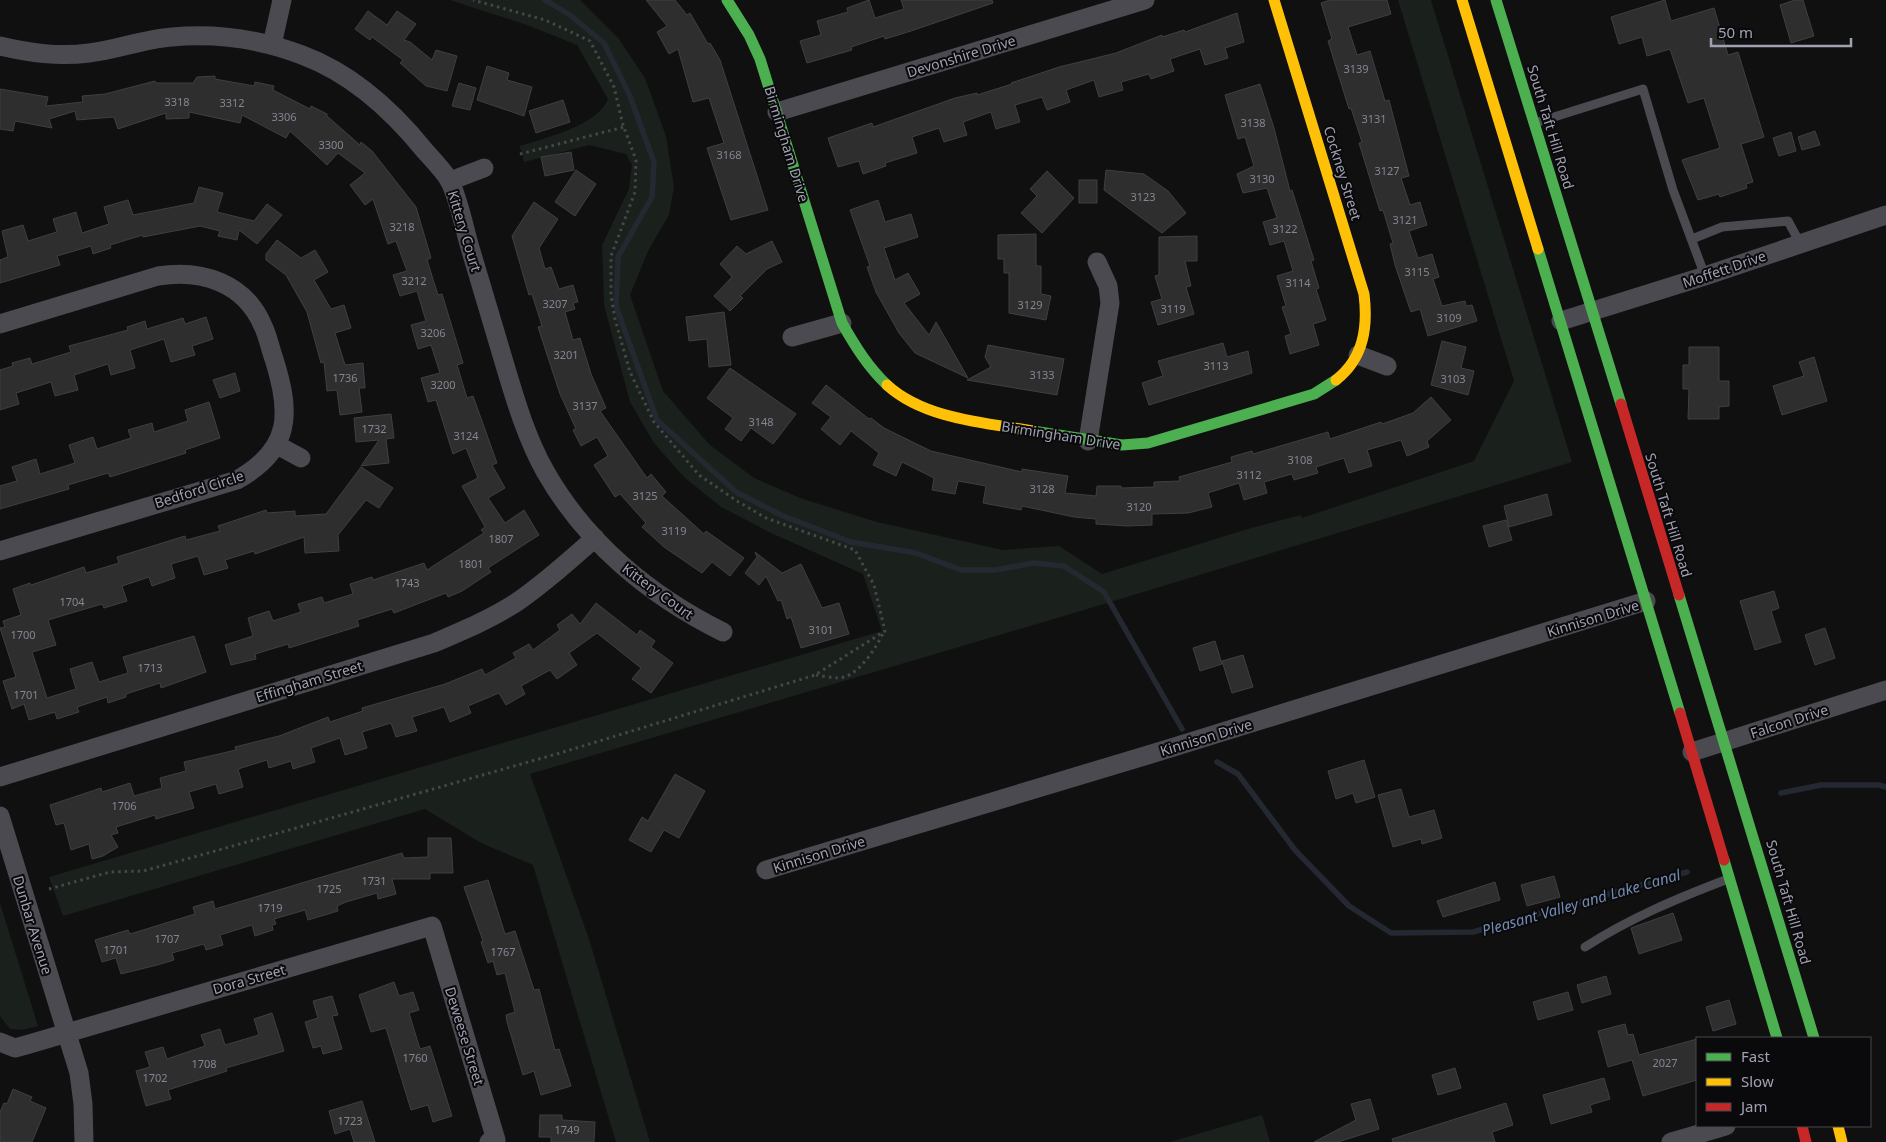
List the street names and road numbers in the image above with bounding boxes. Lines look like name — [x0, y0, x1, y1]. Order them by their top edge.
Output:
street label: Devonshire Drive — [904, 30, 1018, 82]
street label: South Taft Hill Road — [1523, 63, 1579, 191]
street label: Birmingham Drive — [760, 84, 814, 204]
street label: Cockney Street — [1320, 124, 1366, 222]
street label: Kittery Court — [444, 188, 486, 274]
street label: Moffett Drive — [1680, 246, 1768, 292]
street label: Birmingham Drive — [1000, 416, 1122, 454]
street label: South Taft Hill Road — [1641, 451, 1697, 579]
street label: Bedford Circle — [152, 466, 246, 512]
street label: Kittery Court — [619, 559, 697, 623]
street label: Kinnison Drive — [1545, 595, 1641, 641]
street label: Effingham Street — [253, 656, 365, 706]
street label: Falcon Drive — [1748, 699, 1830, 743]
street label: Kinnison Drive — [1158, 714, 1254, 760]
street label: Kinnison Drive — [771, 831, 867, 877]
street label: South Taft Hill Road — [1762, 838, 1816, 966]
street label: Dunbar Avenue — [9, 873, 57, 977]
street label: Dora Street — [210, 960, 288, 998]
street label: Deweese Street — [441, 984, 489, 1088]

